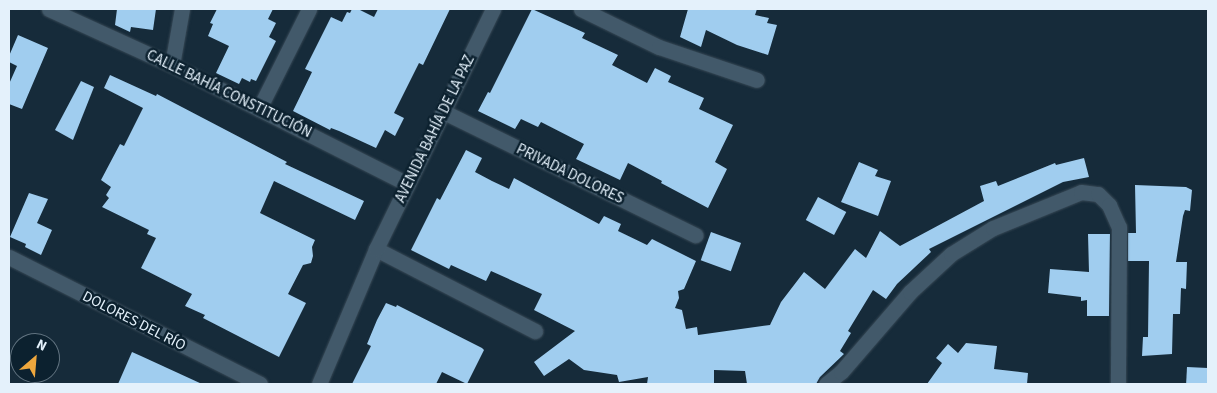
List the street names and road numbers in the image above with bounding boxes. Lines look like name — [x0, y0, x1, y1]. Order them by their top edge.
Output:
street label: CALLE BAHÍA CONSTITUCIÓN — [144, 46, 314, 142]
street label: AVENIDA BAHÍA DE LA PAZ — [391, 52, 479, 206]
street label: PRIVADA DOLORES — [513, 140, 627, 208]
street label: DOLORES DEL RÍO — [79, 287, 189, 355]

